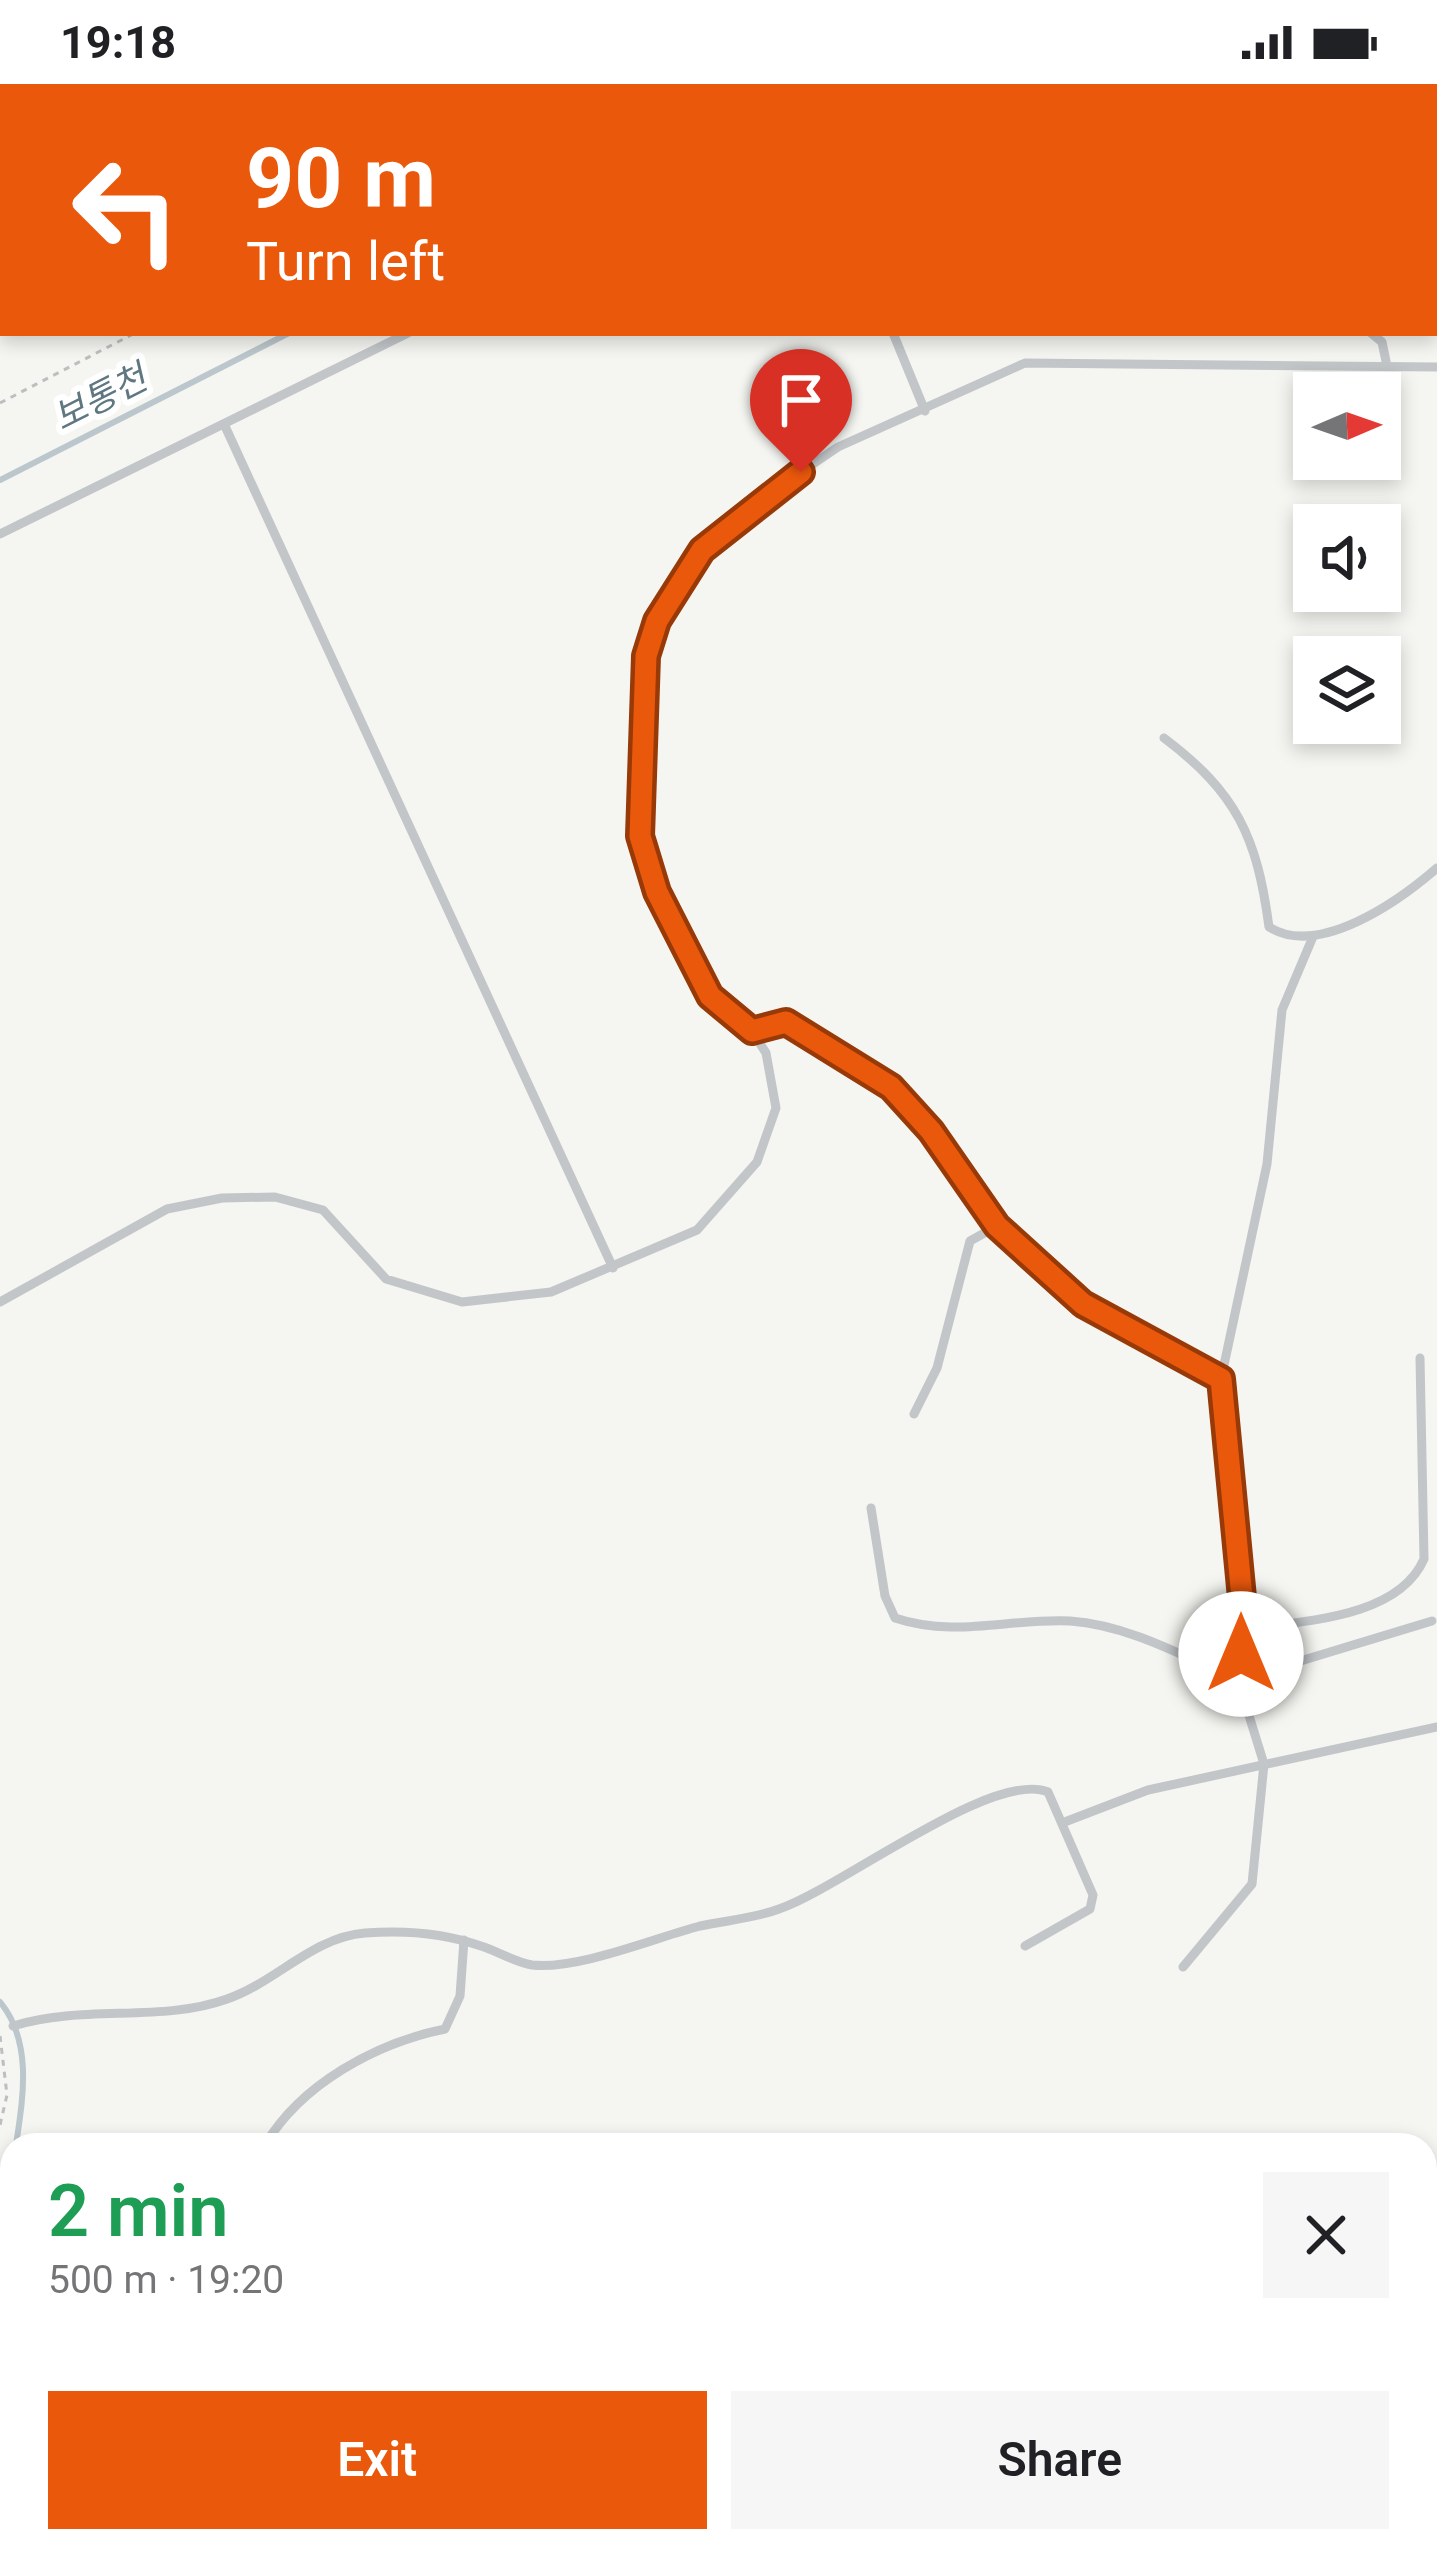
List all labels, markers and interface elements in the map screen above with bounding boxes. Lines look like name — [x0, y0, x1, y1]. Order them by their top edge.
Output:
text: 19:18 — [60, 16, 176, 69]
text: 90 m — [246, 129, 436, 228]
icon: left — [48, 132, 204, 288]
text: Turn left — [246, 230, 445, 293]
pin — [750, 349, 852, 472]
water label: 보통천 — [46, 355, 157, 439]
icon: arrive — [768, 367, 834, 433]
north arrow — [1293, 372, 1401, 480]
map controls — [1293, 372, 1401, 744]
button: sound — [1293, 504, 1401, 612]
button: layers — [1293, 636, 1401, 744]
position arrow — [1178, 1591, 1304, 1717]
text: 2 min — [48, 2169, 229, 2254]
button: close — [1263, 2172, 1389, 2298]
text: 500 m · 19:20 — [48, 2257, 284, 2303]
button: Exit — [48, 2391, 707, 2529]
button: Share — [731, 2391, 1389, 2529]

